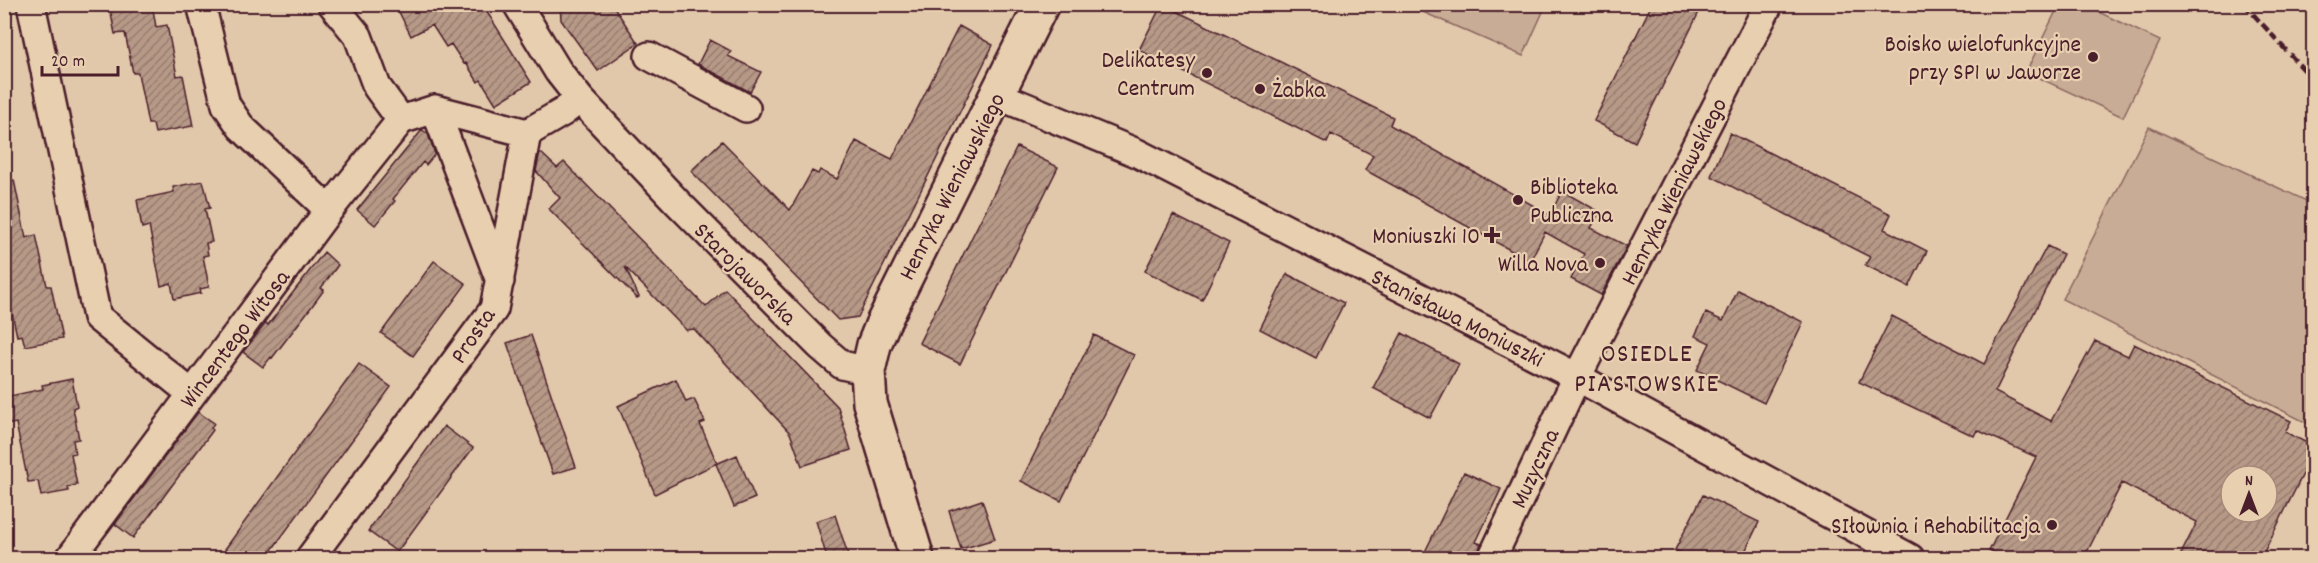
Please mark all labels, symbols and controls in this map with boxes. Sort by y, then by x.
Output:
place label: Boisko wielofunkcyjne przy SP1 w Jaworze [1885,29,2081,91]
scale bar [42,39,118,77]
place label: Delikatesy Centrum [1102,45,1196,107]
text: 20 m [51,50,85,75]
marker: Boisko wielofunkcyjne przy SP1 w Jaworze [2086,50,2100,64]
marker: Delikatesy Centrum [1200,66,1214,80]
place label: Żabka [1272,75,1326,109]
marker: Żabka [1253,82,1267,96]
street label: Henryka Wieniawskiego [892,88,1016,287]
street label: Henryka Wieniawskiego [1614,93,1738,292]
place label: Biblioteka Publiczna [1530,172,1618,234]
marker: Biblioteka Publiczna [1511,193,1525,207]
street label: Starojaworska [684,216,804,335]
place label: Moniuszki 10 [1372,221,1480,255]
marker: Moniuszki 10 [1485,228,1499,242]
place label: Willa Nova [1498,249,1589,283]
marker: Willa Nova [1593,256,1607,270]
street label: Stanisława Moniuszki [1364,261,1549,378]
street label: Wincentego Witosa [173,263,300,416]
street label: Prosta [443,301,506,371]
district label: OSIEDLE PIASTOWSKIE [1574,337,1720,404]
street label: Muzyczna [1503,423,1570,515]
north arrow [2219,464,2279,524]
text: N [2245,470,2253,493]
place label: SIłownia i Rehabilitacja [1831,511,2041,545]
marker: SIłownia i Rehabilitacja [2045,518,2059,532]

